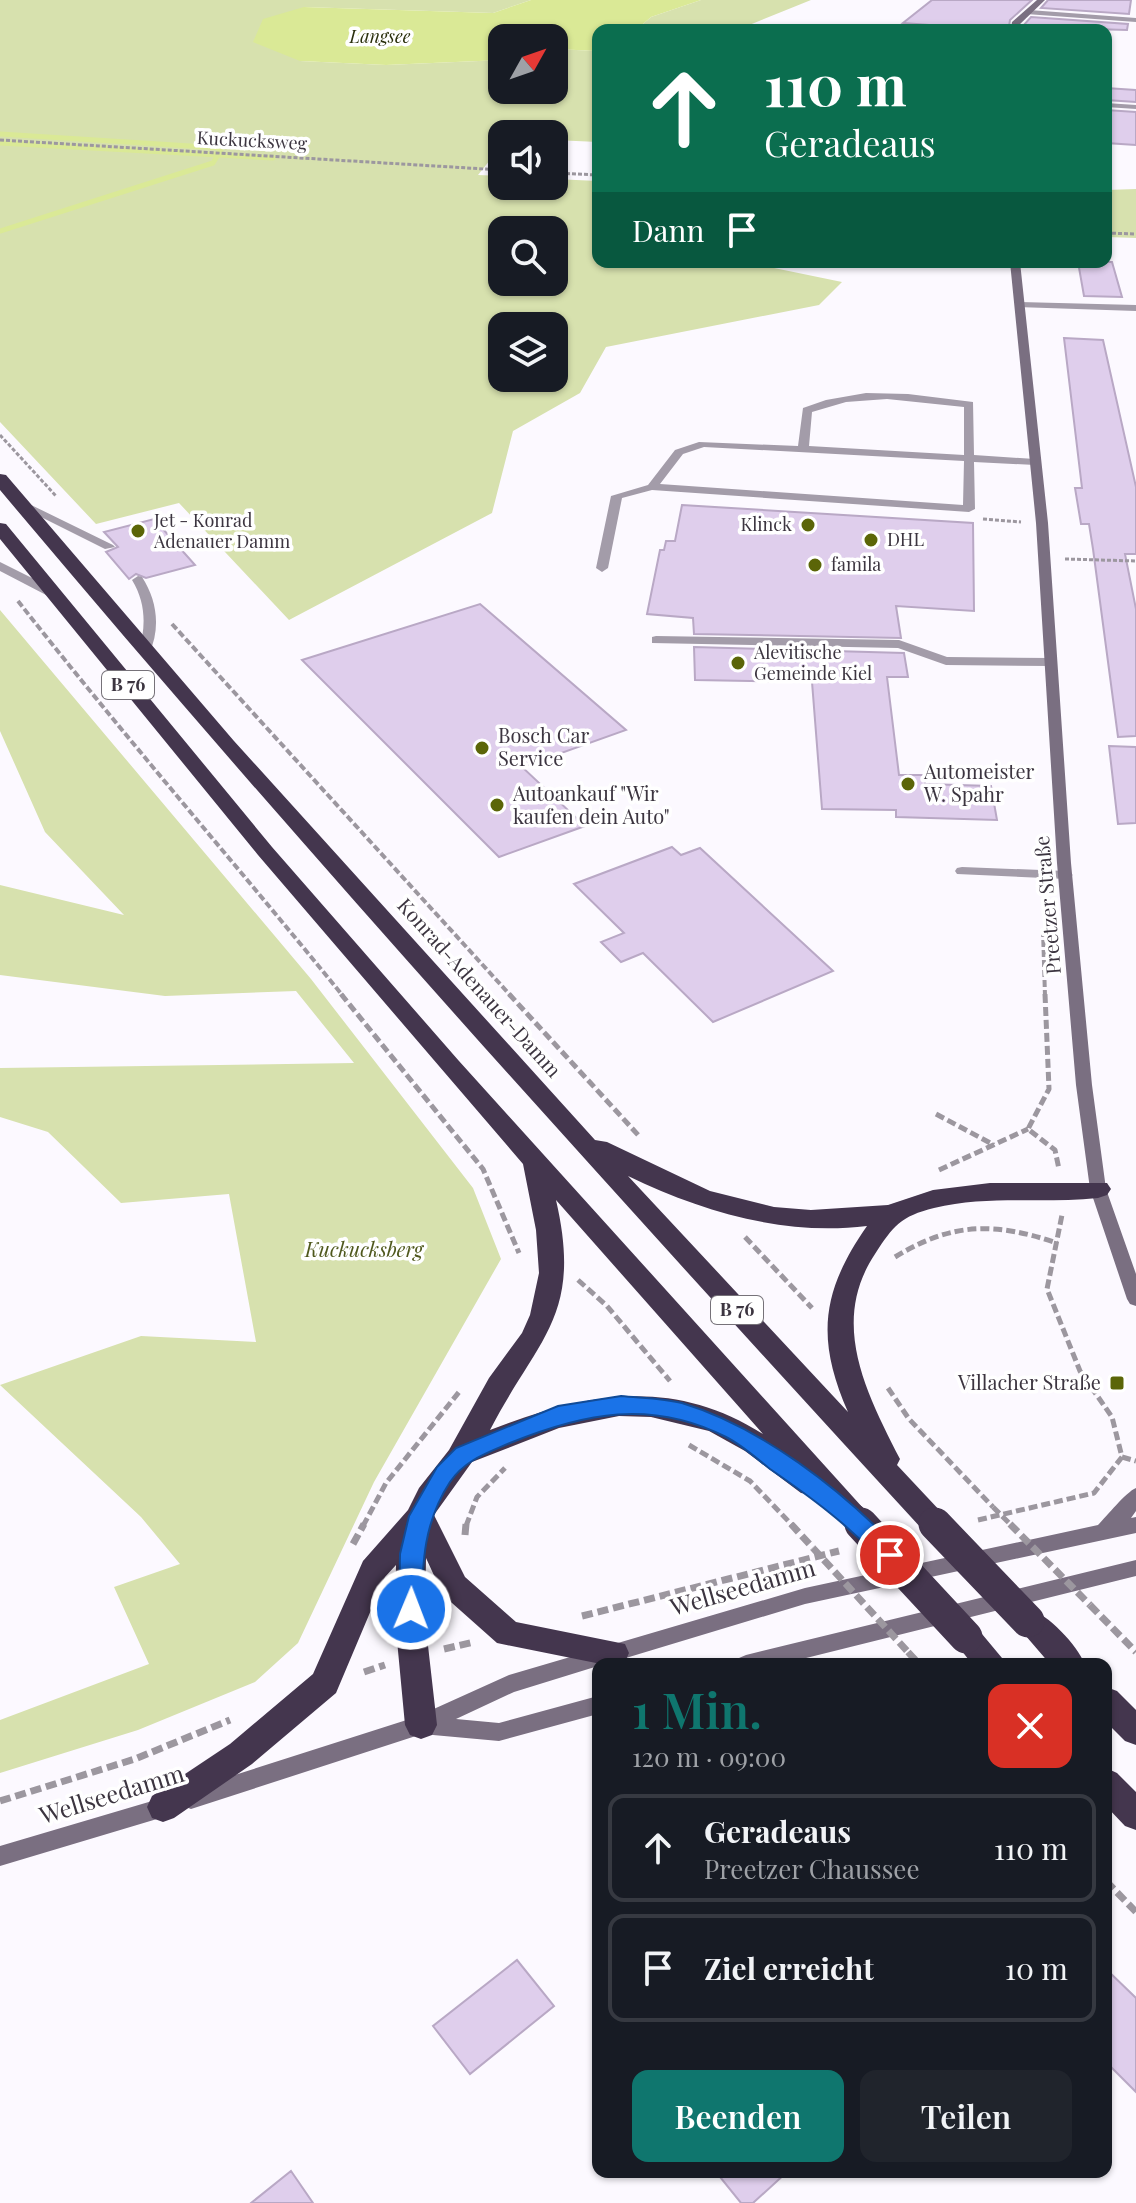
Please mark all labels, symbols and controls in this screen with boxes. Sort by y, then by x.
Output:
water label: Langsee [349,24,411,48]
north arrow [488,24,568,104]
map controls [488,24,568,392]
text: 110 m [764,46,907,121]
icon: ahead [632,56,736,160]
text: Geradeaus [764,118,936,166]
button: sound [488,120,568,200]
street label: Kuckucksweg [196,125,308,155]
icon: arrive [720,208,764,252]
text: Dann [632,210,704,250]
button: search [488,216,568,296]
button: layers [488,312,568,392]
place label: Jet - Konrad Adenauer Damm [153,508,290,553]
place label: Klinck [740,512,792,536]
marker: Klinck [799,516,817,534]
marker: Jet - Konrad Adenauer Damm [129,522,147,540]
place label: DHL [887,527,924,551]
marker: DHL [862,531,880,549]
place label: famila [831,552,881,576]
marker: famila [806,556,824,574]
place label: Alevitische Gemeinde Kiel [753,640,872,685]
marker: Alevitische Gemeinde Kiel [729,654,747,672]
road number: B 76 [102,671,154,699]
place label: Bosch Car Service [498,721,590,771]
marker: Bosch Car Service [473,739,491,757]
place label: Automeister W. Spahr [923,757,1035,807]
marker: Automeister W. Spahr [899,775,917,793]
place label: Autoankauf "Wir kaufen dein Auto" [512,779,670,829]
marker: Autoankauf "Wir kaufen dein Auto" [488,796,506,814]
street label: Preetzer Straße [1027,835,1066,976]
street label: Konrad-Adenauer-Damm [392,892,568,1083]
park label: Kuckucksberg [304,1235,425,1262]
road number: B 76 [711,1296,763,1324]
place label: Villacher Straße [957,1368,1101,1395]
marker: Villacher Straße [1108,1374,1126,1392]
pin [856,1521,924,1589]
icon: arrive [868,1533,912,1577]
street label: Wellseedamm [665,1550,819,1622]
position arrow [369,1567,453,1651]
text: 1 Min. [632,1677,762,1741]
button: close [988,1684,1072,1768]
text: 120 m · 09:00 [632,1739,786,1774]
street label: Wellseedamm [34,1756,188,1831]
text: Geradeaus [704,1811,851,1851]
icon: ahead [636,1826,680,1870]
text: 110 m [994,1828,1068,1868]
text: Preetzer Chaussee [704,1851,920,1886]
icon: arrive [636,1946,680,1990]
text: Ziel erreicht [704,1948,874,1988]
text: 10 m [1005,1948,1068,1988]
button: Beenden [632,2070,844,2162]
button: Teilen [860,2070,1072,2162]

